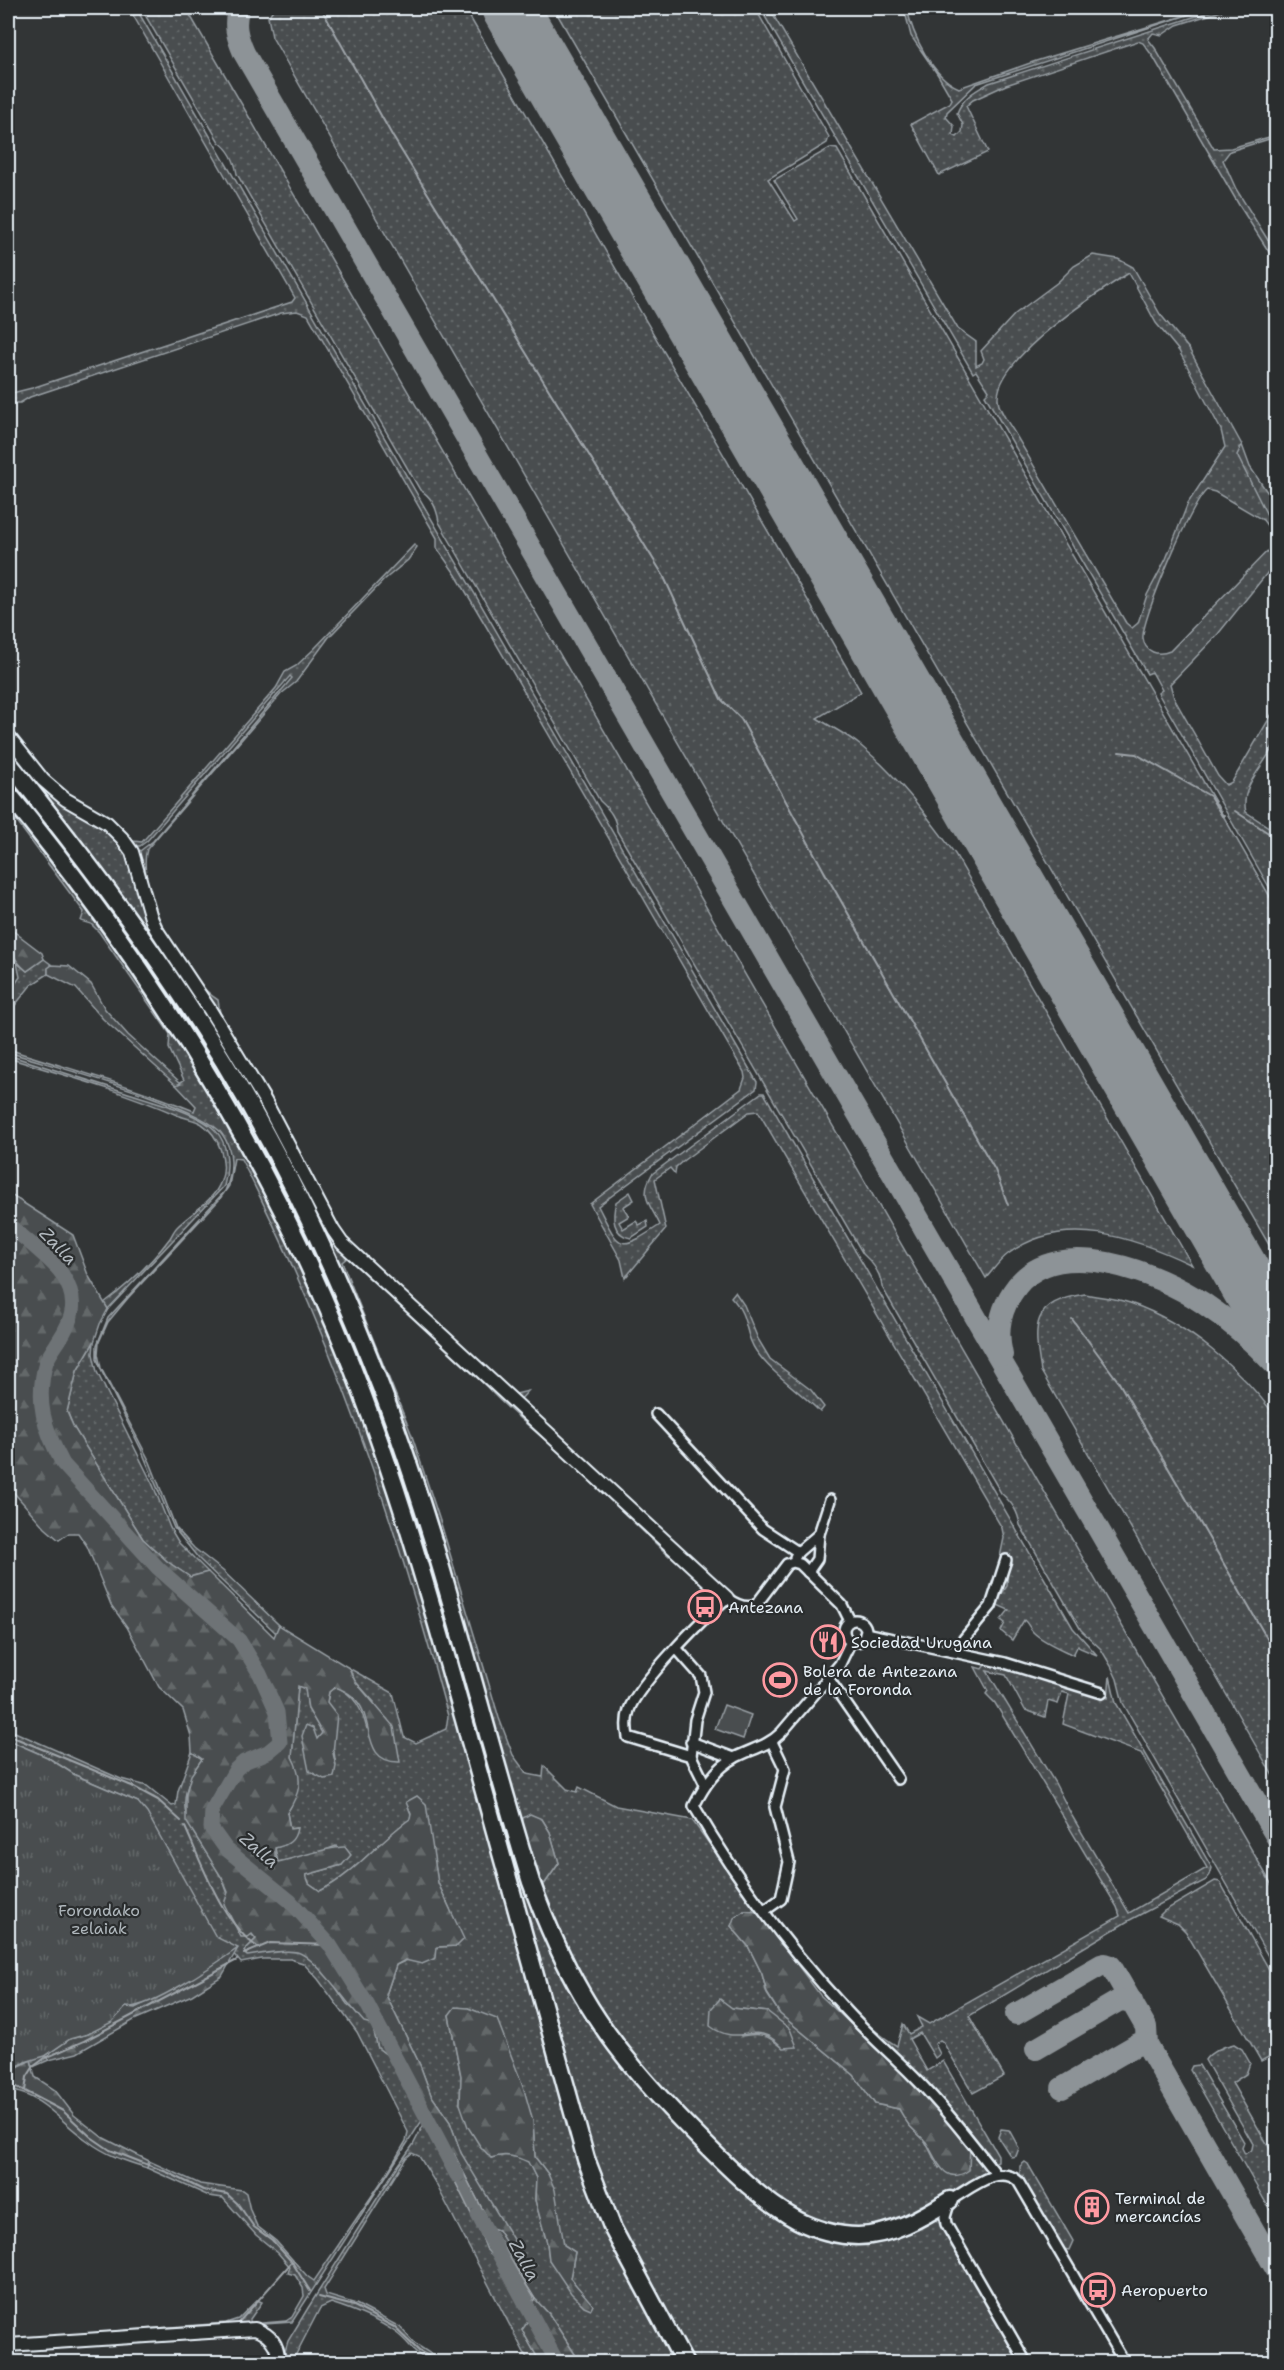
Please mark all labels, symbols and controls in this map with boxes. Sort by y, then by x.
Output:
water label: Zalla [34,1222,82,1270]
bus stop icon: Antezana [687,1589,723,1625]
place label: Antezana [728,1597,803,1618]
restaurant icon: Sociedad Urugana [810,1624,846,1660]
place label: Sociedad Urugana [851,1632,992,1653]
place label: Bolera de Antezana de la Foronda [803,1661,957,1700]
sports icon: Bolera de Antezana de la Foronda [762,1662,798,1698]
water label: Zalla [234,1826,284,1874]
park label: Forondako zelaiak [58,1900,140,1939]
place label: Terminal de mercancías [1115,2188,1206,2227]
building icon: Terminal de mercancías [1074,2189,1110,2225]
water label: Zalla [503,2235,545,2285]
bus stop icon: Aeropuerto [1080,2272,1116,2308]
place label: Aeropuerto [1121,2280,1208,2301]

